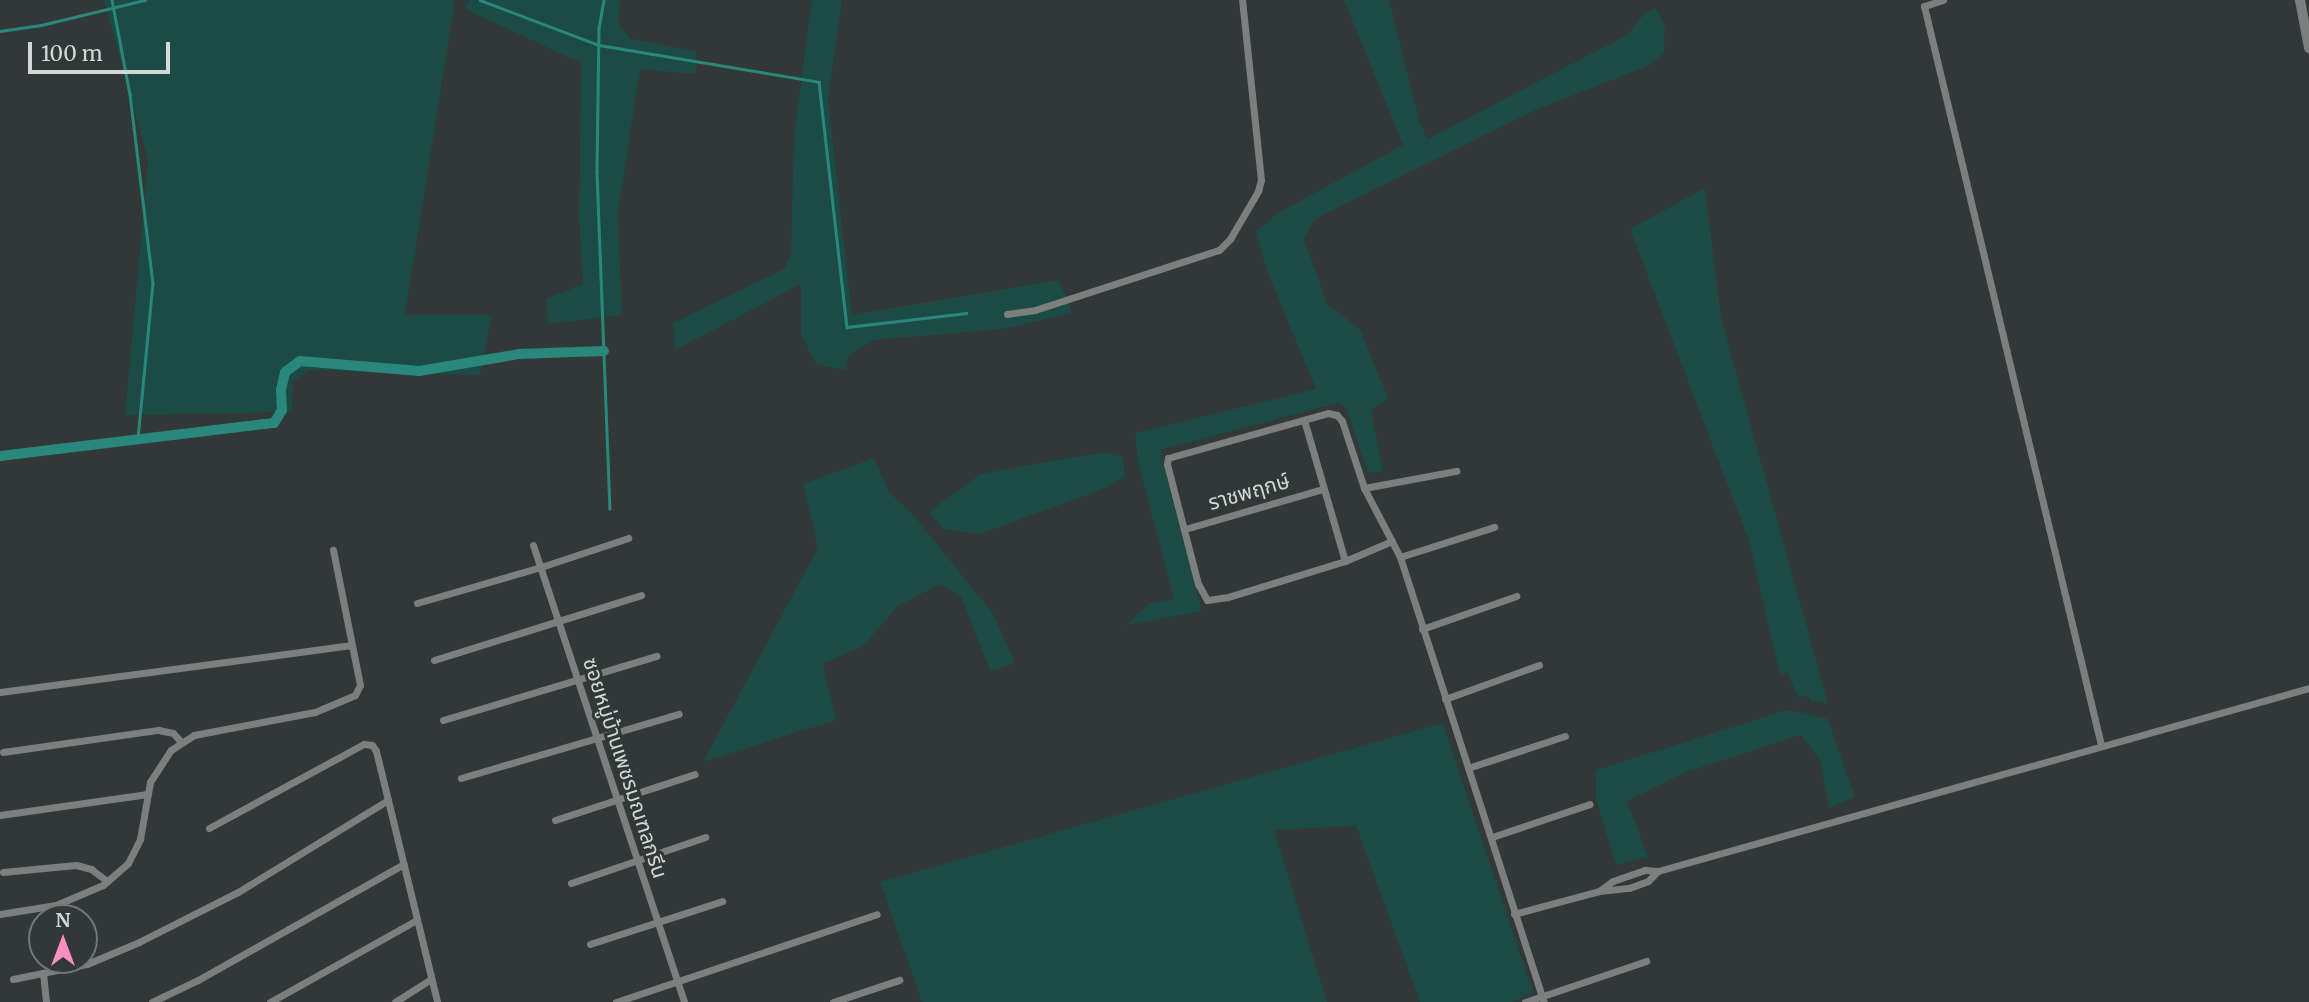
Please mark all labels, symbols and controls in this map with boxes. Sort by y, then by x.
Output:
scale bar [32,28,173,72]
text: 100 m [41,40,103,67]
street label: ราชพฤกษ์ [1205,468,1293,516]
street label: ซอยหมู่บ้านเพชรมณฑลกรีน [577,654,673,882]
north arrow [28,904,98,974]
text: N [55,908,71,932]

